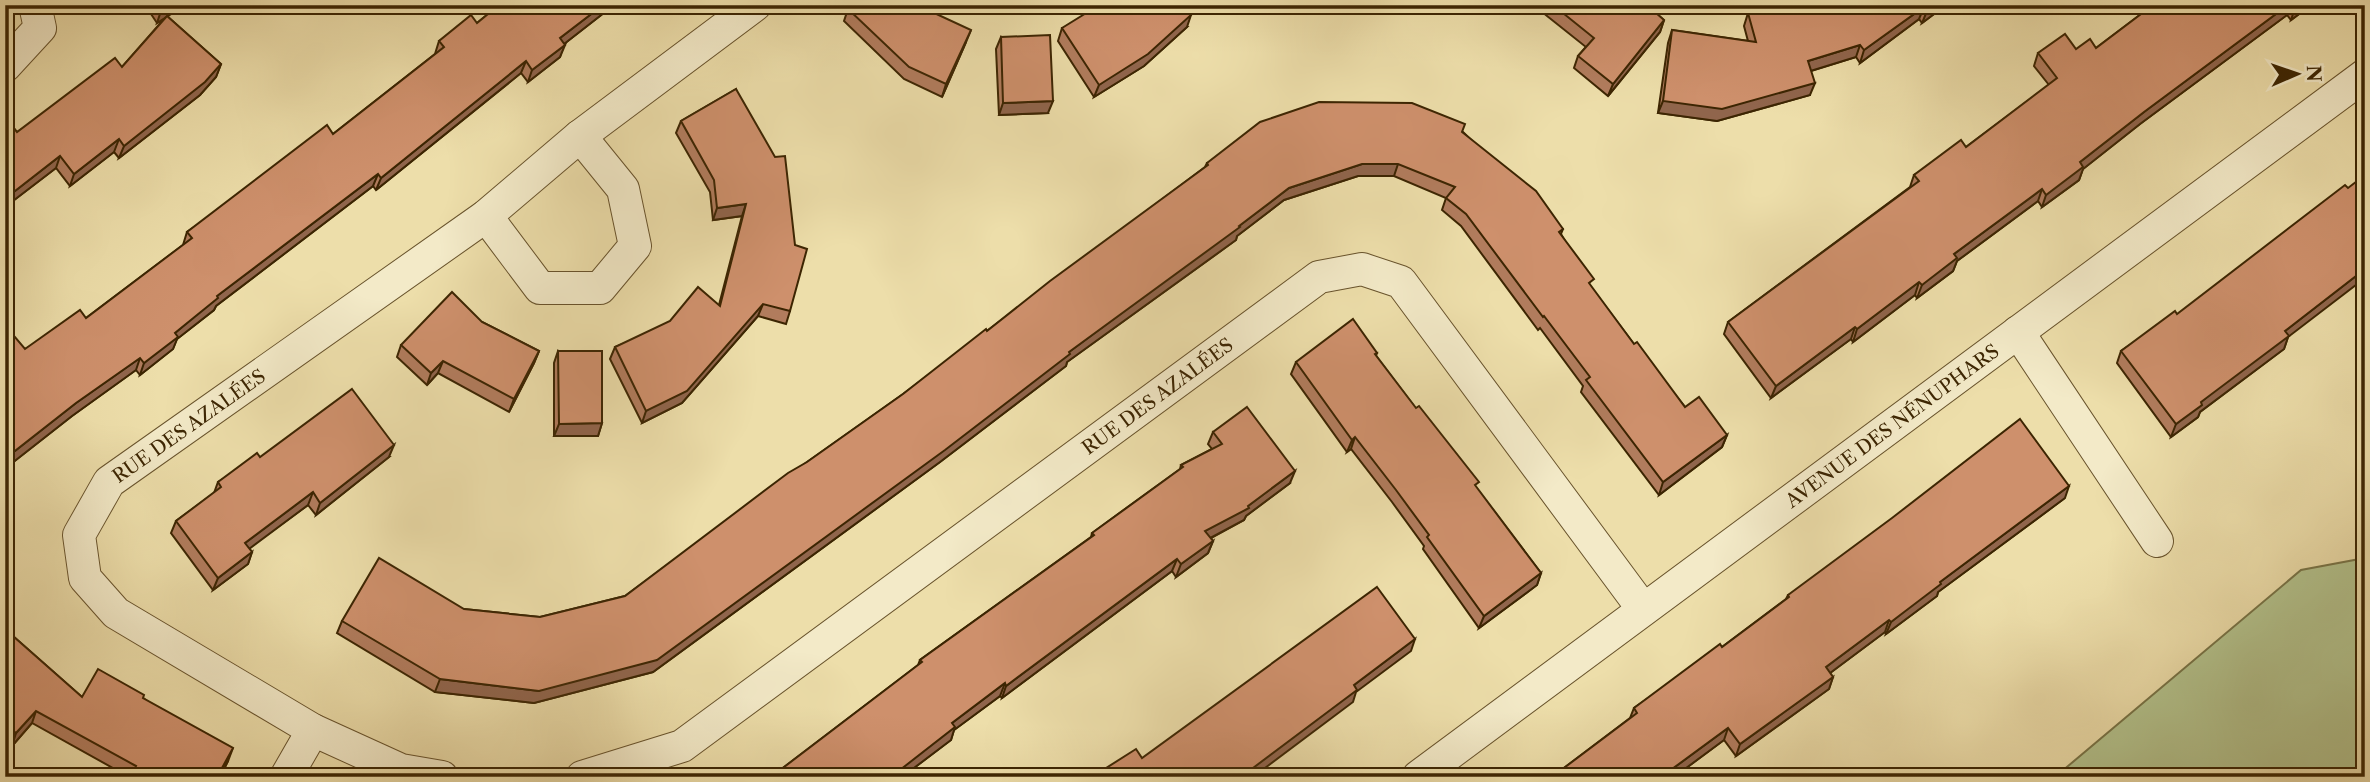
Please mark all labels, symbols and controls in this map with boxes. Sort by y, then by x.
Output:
north arrow [2262,38,2332,108]
text: N [2302,65,2325,82]
street label: RUE DES AZALÉES [1077,333,1237,459]
street label: AVENUE DES NÉNUPHARS [1780,339,2003,513]
street label: RUE DES AZALÉES [108,364,270,488]

